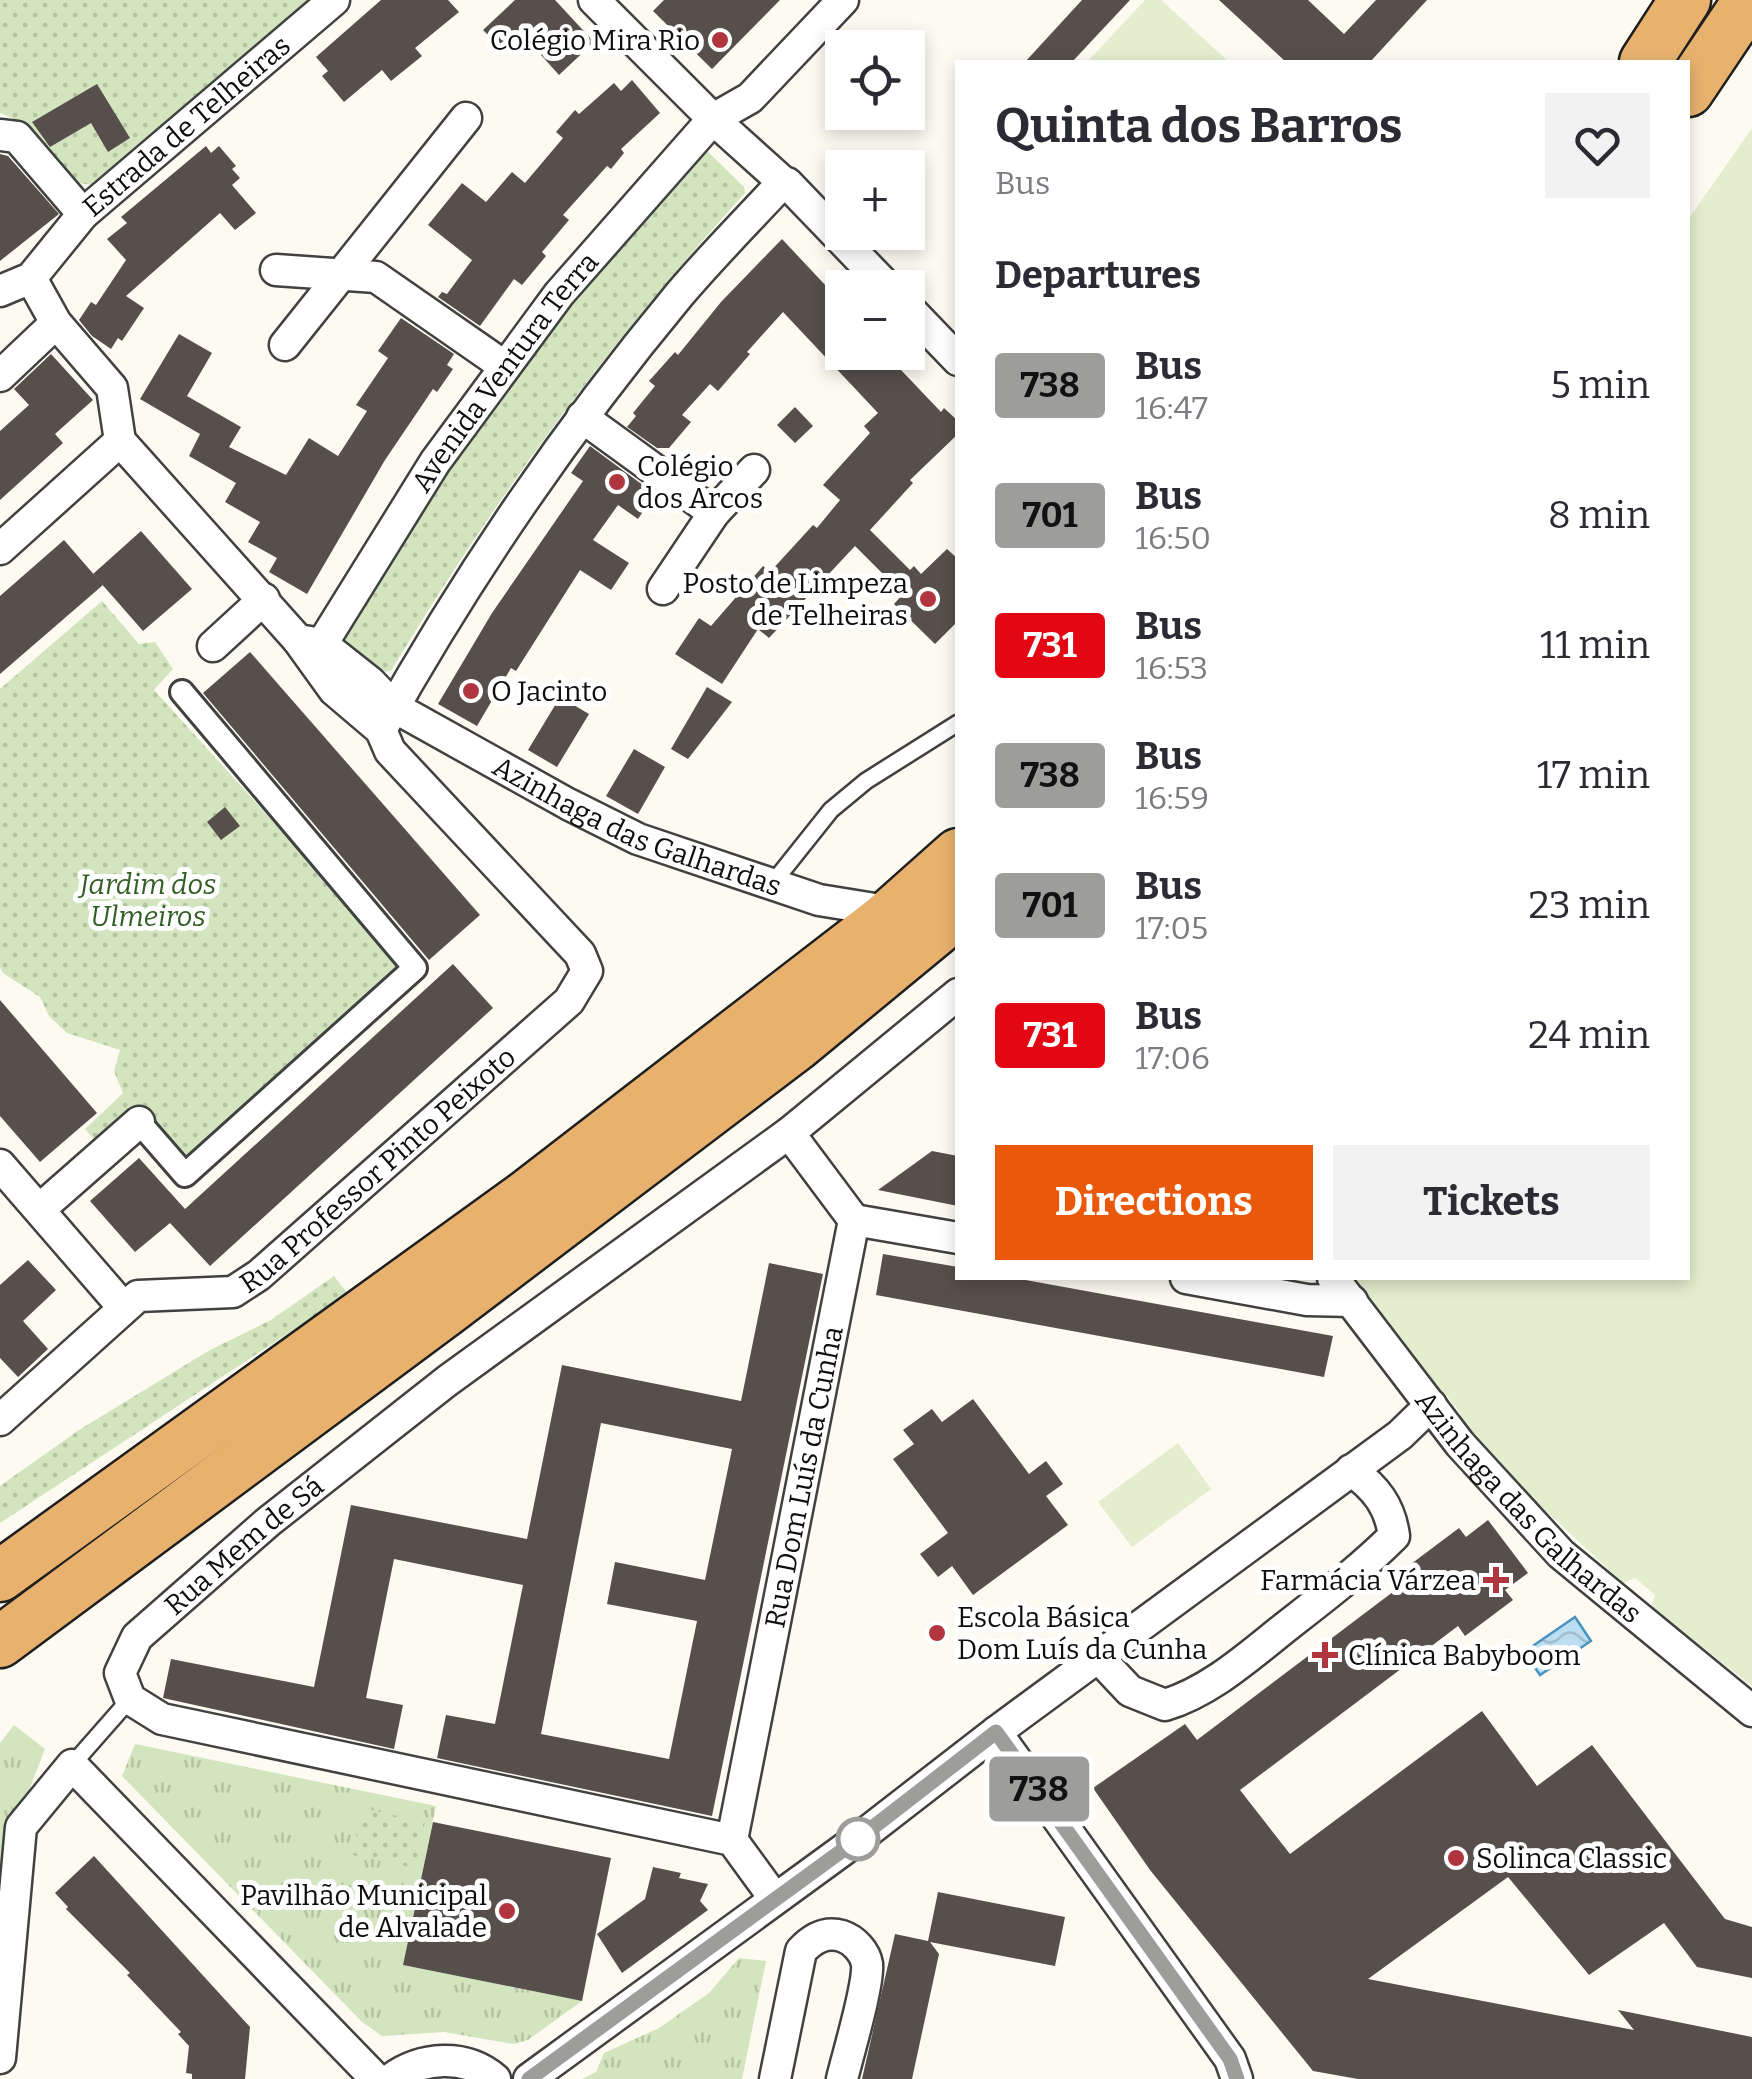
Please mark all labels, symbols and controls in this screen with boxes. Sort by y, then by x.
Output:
place label: Colégio Mira Rio [490,24,700,57]
street label: Estrada de Telheiras [76,29,297,224]
marker: Colégio Mira Rio [709,29,731,51]
map controls [825,30,925,370]
button: locate [825,30,925,130]
button: heart [1545,93,1650,198]
text: Quinta dos Barros [995,97,1403,155]
button: + [825,150,925,250]
text: Bus [995,164,1050,202]
street label: Avenida Ventura Terra [405,246,605,498]
text: Departures [995,252,1201,298]
button: − [825,270,925,370]
text: Bus [1135,343,1202,389]
text: 5 min [1550,362,1650,408]
text: 738 [1020,364,1080,406]
text: 16:47 [1135,389,1208,427]
place label: Colégio dos Arcos [637,450,763,515]
marker: Colégio dos Arcos [606,471,628,493]
text: Bus [1135,473,1202,519]
text: 8 min [1548,492,1650,538]
text: 701 [1022,494,1078,536]
text: 16:50 [1135,519,1211,557]
place label: Posto de Limpeza de Telheiras [682,567,908,632]
marker: Posto de Limpeza de Telheiras [917,588,939,610]
text: Bus [1135,603,1202,649]
text: 11 min [1540,622,1650,668]
text: 731 [1023,624,1077,666]
text: 16:53 [1135,649,1208,687]
place label: O Jacinto [491,675,607,708]
marker: O Jacinto [460,680,482,702]
text: Bus [1135,733,1202,779]
street label: Azinhaga das Galhardas [487,750,785,903]
text: 17 min [1537,752,1650,798]
text: 738 [1020,754,1080,796]
text: 16:59 [1135,779,1209,817]
text: Bus [1135,863,1202,909]
park label: Jardim dos Ulmeiros [77,868,216,933]
text: 23 min [1528,882,1650,928]
text: 701 [1022,884,1078,926]
text: 17:05 [1135,909,1208,947]
text: Bus [1135,993,1202,1039]
text: 24 min [1528,1012,1650,1058]
text: 731 [1023,1014,1077,1056]
text: 17:06 [1135,1039,1210,1077]
street label: Rua Professor Pinto Peixoto [234,1040,522,1300]
button: Directions [995,1145,1313,1260]
button: Tickets [1333,1145,1650,1260]
street label: Rua Dom Luís da Cunha [758,1323,850,1631]
street label: Azinhaga das Galhardas [1408,1384,1648,1630]
street label: Rua Mem de Sá [158,1469,330,1622]
place label: Farmácia Várzea [1260,1564,1476,1597]
marker: Farmácia Várzea [1485,1569,1507,1591]
place label: Escola Básica Dom Luís da Cunha [957,1601,1207,1666]
marker: Escola Básica Dom Luís da Cunha [926,1622,948,1644]
place label: Clínica Babyboom [1348,1639,1581,1672]
marker: Clínica Babyboom [1312,1642,1338,1668]
line badge: 738 [982,1756,1096,1822]
text: 738 [1009,1768,1069,1810]
unlabelled marker [837,1818,879,1860]
place label: Solinca Classic [1476,1842,1667,1875]
marker: Solinca Classic [1445,1847,1467,1869]
place label: Pavilhão Municipal de Alvalade [240,1879,487,1944]
marker: Pavilhão Municipal de Alvalade [496,1900,518,1922]

